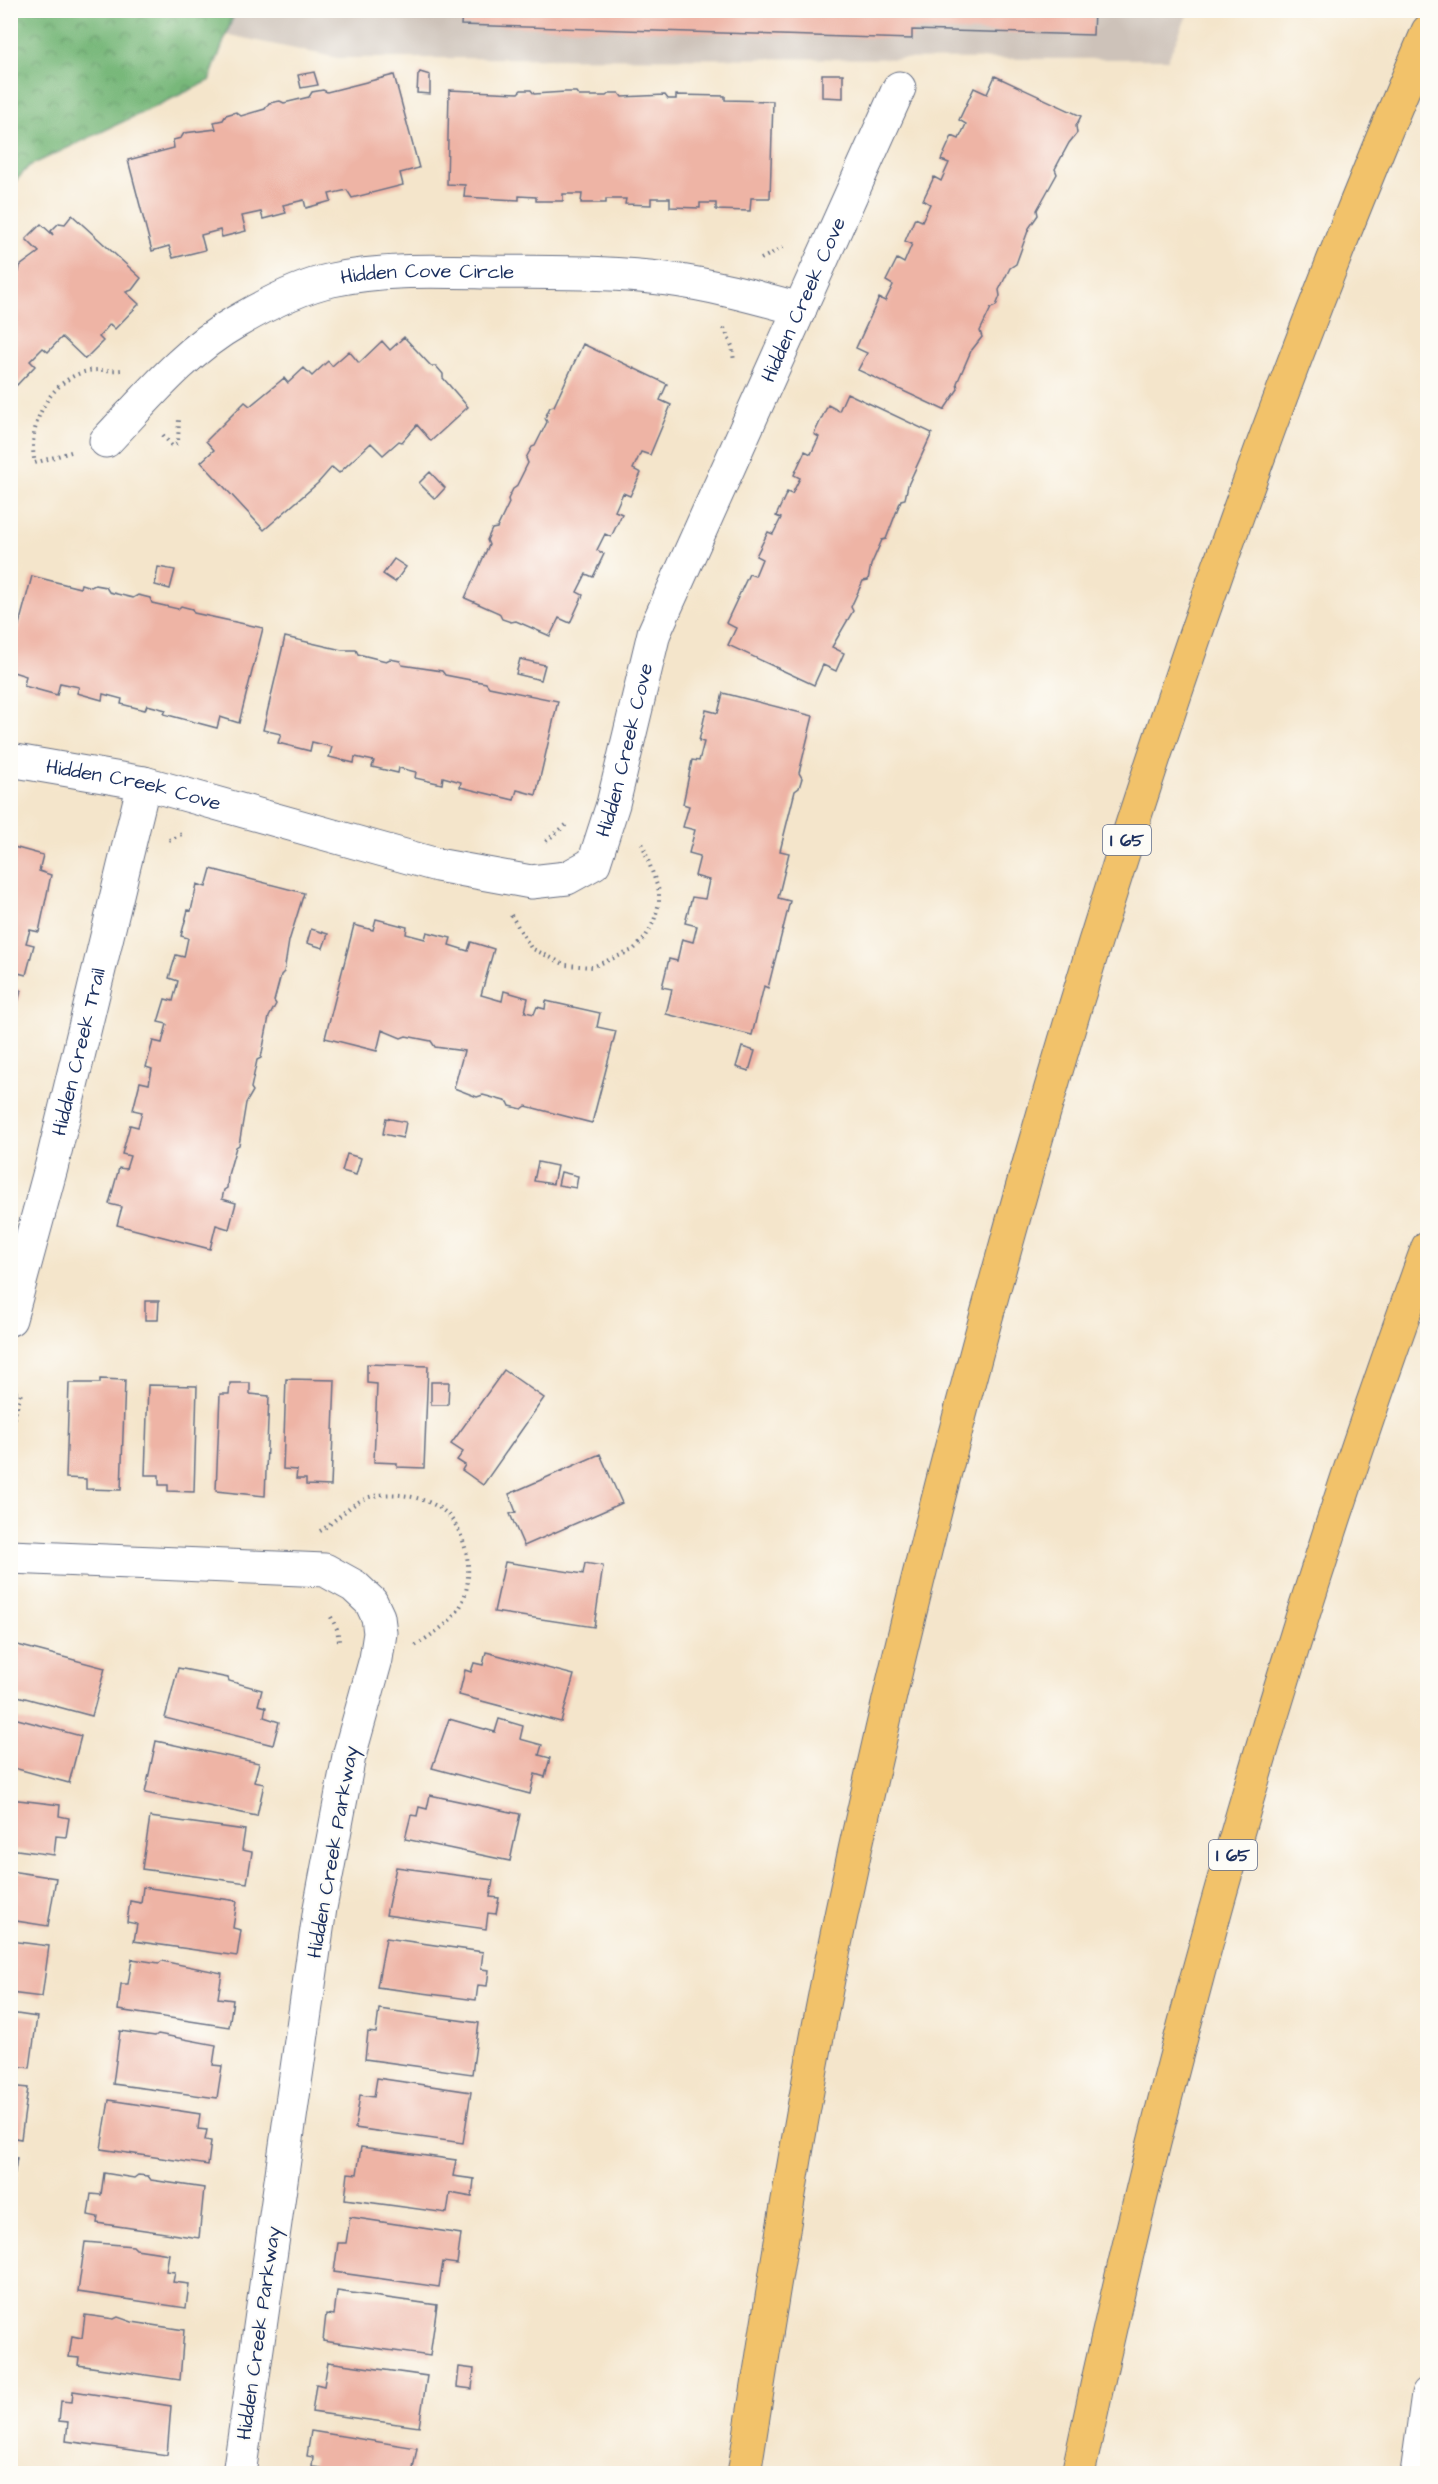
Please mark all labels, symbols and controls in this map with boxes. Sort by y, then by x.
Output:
street label: Hidden Creek Cove [754,213,853,387]
street label: Hidden Cove Circle [338,257,514,292]
street label: Hidden Creek Cove [589,660,660,841]
street label: Hidden Creek Cove [44,752,224,818]
road number: I 65 [1103,825,1151,855]
street label: Hidden Creek Trail [45,965,113,1138]
street label: Hidden Creek Parkway [301,1744,366,1961]
road number: I 65 [1209,1840,1257,1870]
street label: Hidden Creek Parkway [230,2224,289,2442]

